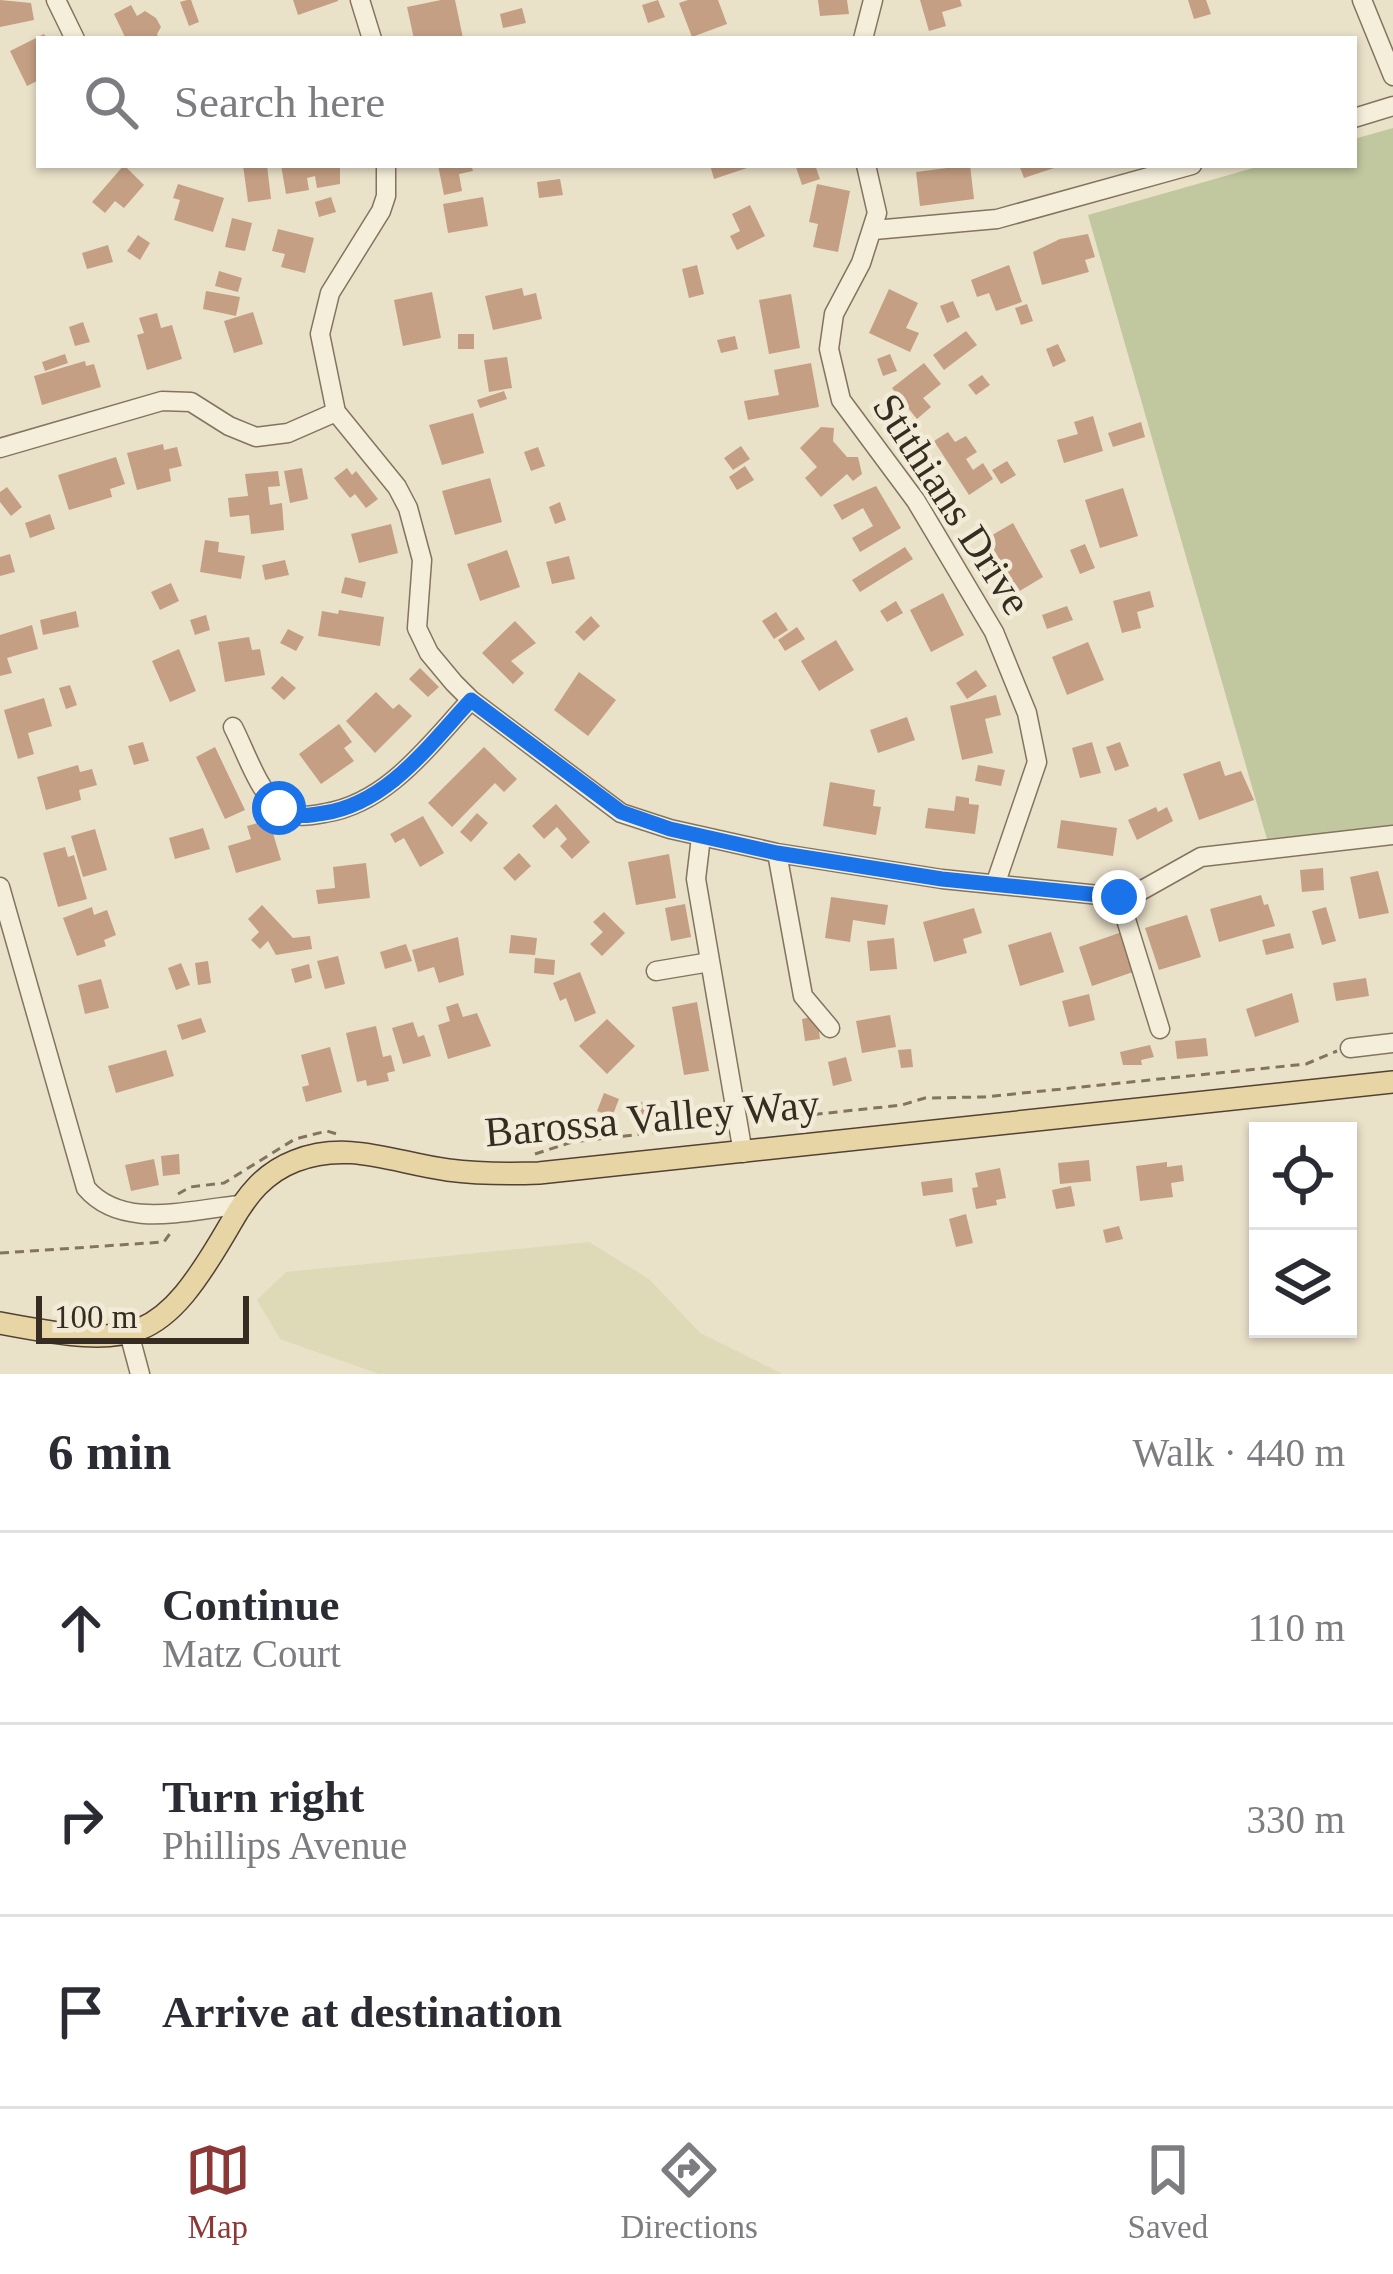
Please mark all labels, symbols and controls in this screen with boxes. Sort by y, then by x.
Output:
search box [36,36,1357,168]
icon: search [78,69,144,135]
text: Search here [174,77,385,127]
street label: Stithians Drive [864,385,1040,623]
route start [252,781,306,835]
route end [1092,870,1146,924]
street label: Barossa Valley Way [483,1080,821,1156]
map controls [1249,1122,1357,1338]
button: locate [1249,1122,1357,1230]
button: layers [1249,1230,1357,1338]
scale bar [36,1290,249,1343]
text: 100 m [54,1299,137,1335]
text: 6 min [48,1424,171,1480]
text: Walk · 440 m [1133,1431,1345,1474]
text: Continue [162,1580,340,1630]
icon: ahead [48,1595,114,1661]
text: 110 m [1248,1606,1345,1649]
text: Matz Court [162,1632,341,1675]
text: Turn right [162,1772,364,1822]
icon: right [48,1787,114,1853]
text: 330 m [1246,1798,1345,1841]
text: Phillips Avenue [162,1824,407,1867]
icon: arrive [48,1979,114,2045]
text: Arrive at destination [162,1987,562,2037]
tab: Map [185,2137,251,2246]
tab: Directions [620,2137,758,2246]
tab: Saved [1128,2137,1208,2246]

